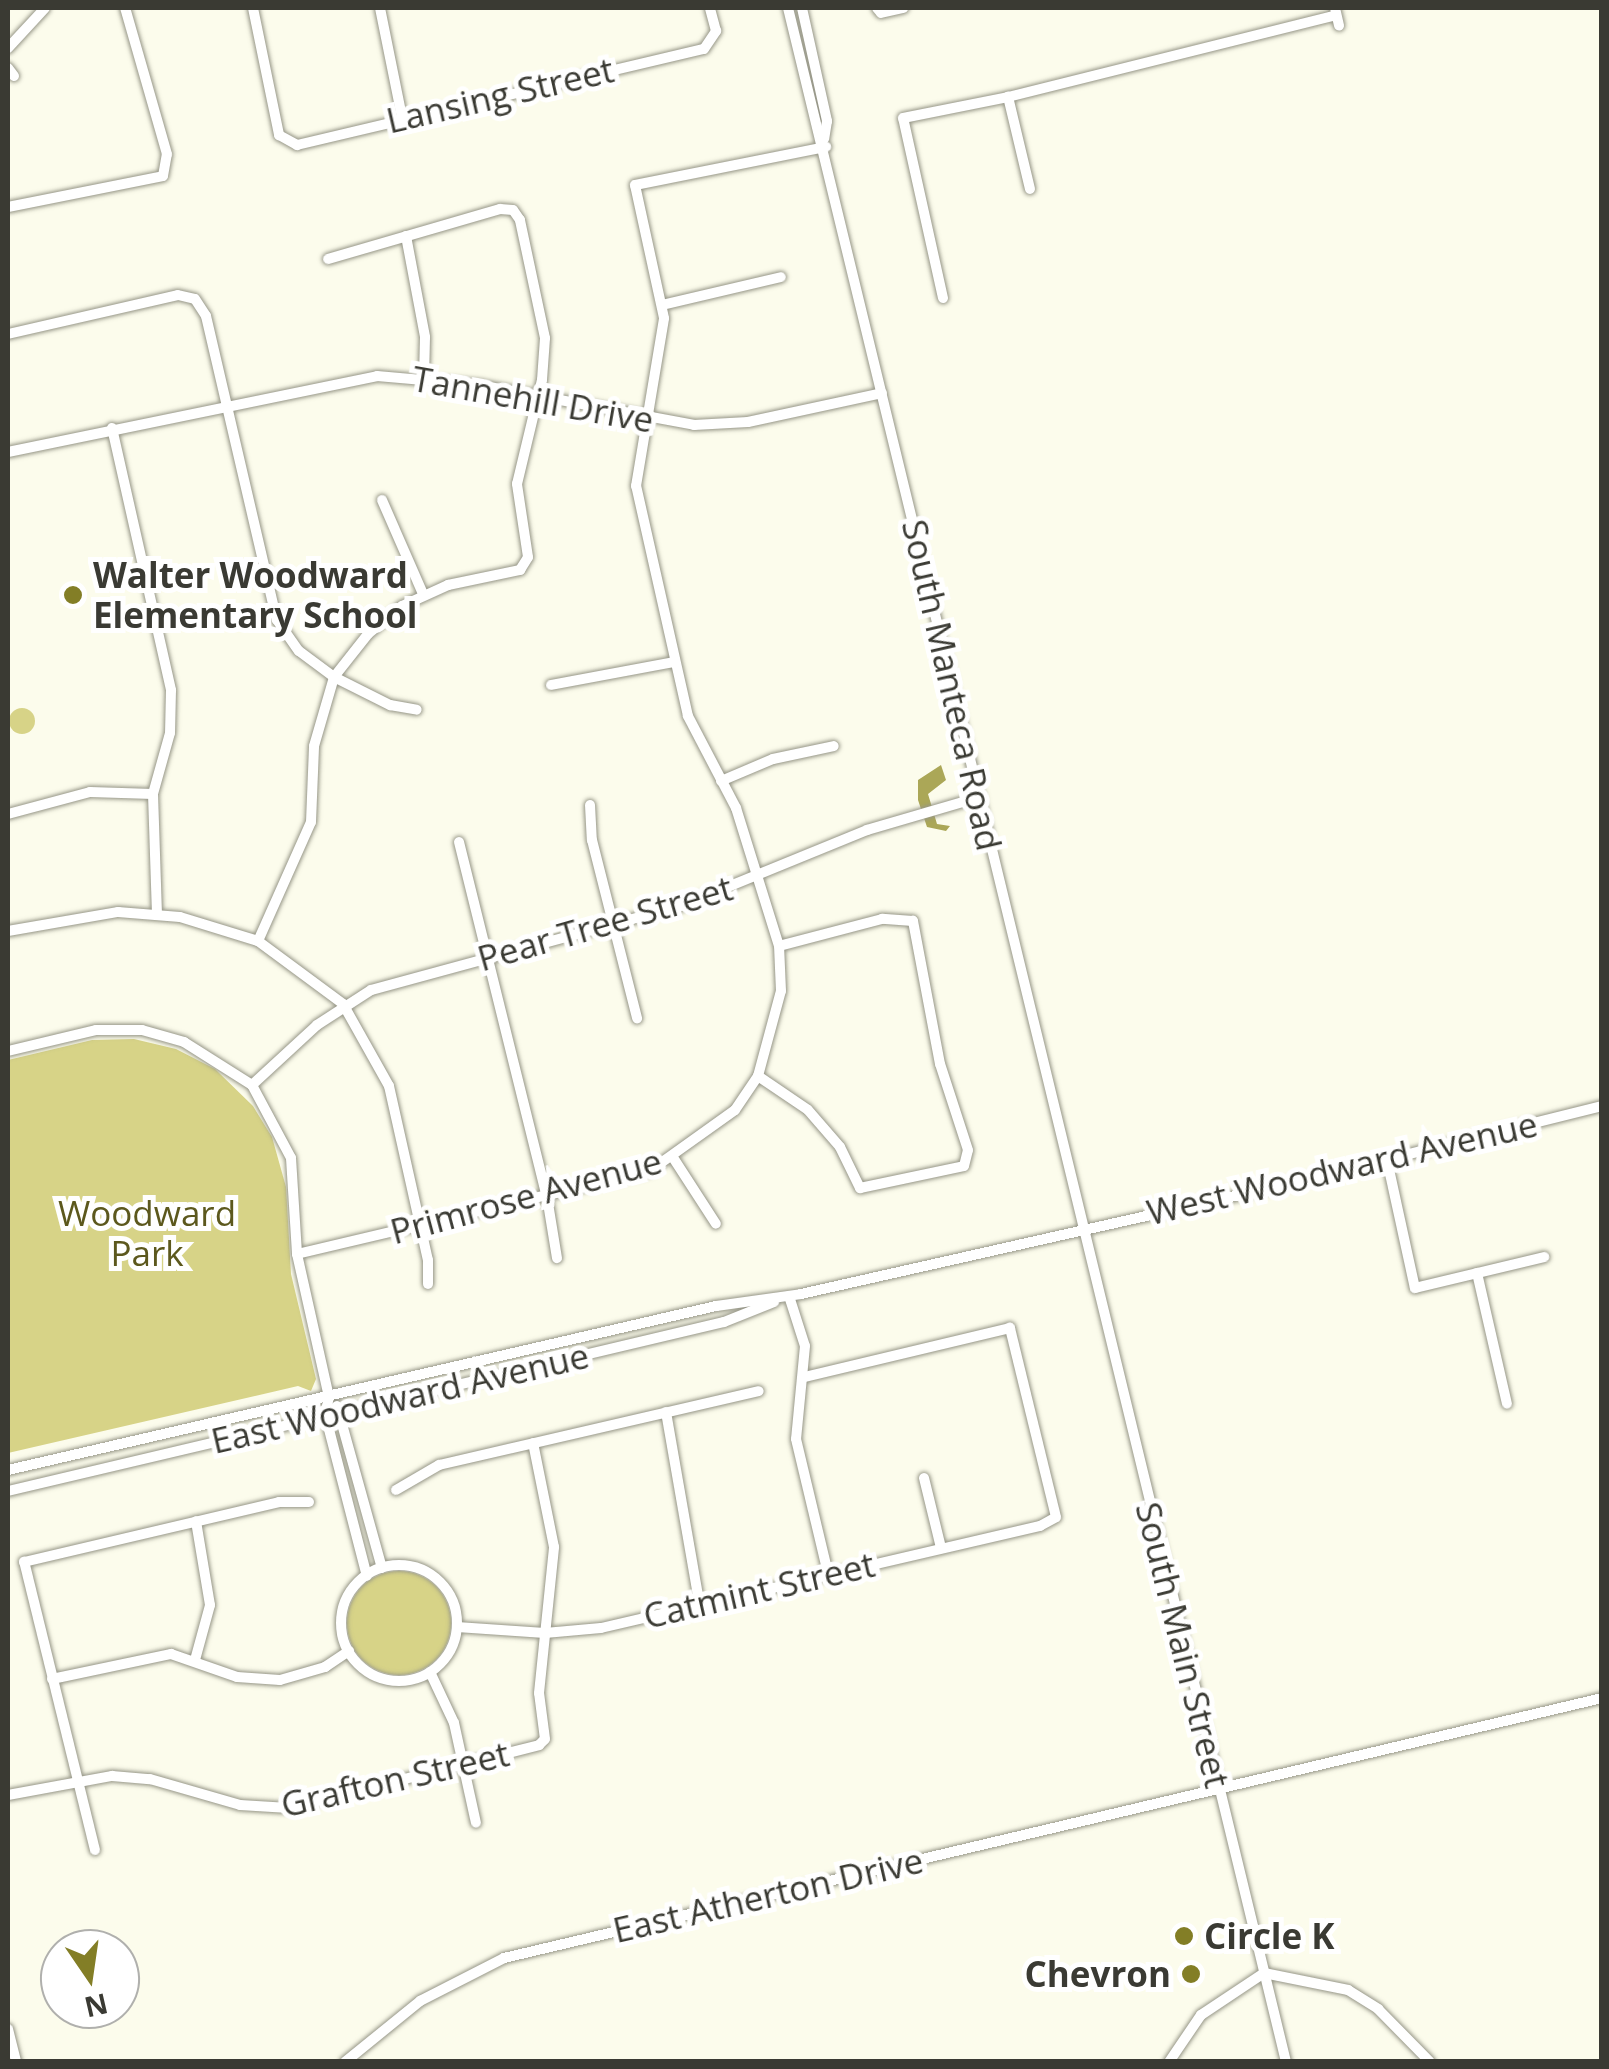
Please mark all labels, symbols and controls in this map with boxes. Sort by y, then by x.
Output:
street label: Lansing Street [382,48,618,142]
street label: Tannehill Drive [409,357,657,441]
street label: South Manteca Road [894,516,1010,854]
place label: Walter Woodward Elementary School [93,554,418,636]
marker: Walter Woodward Elementary School [62,584,84,606]
street label: Pear Tree Street [473,867,737,979]
street label: West Woodward Avenue [1143,1103,1541,1233]
street label: Primrose Avenue [386,1140,666,1252]
park label: Woodward Park [58,1192,236,1274]
street label: East Woodward Avenue [207,1334,593,1462]
street label: South Main Street [1127,1498,1239,1792]
street label: Catmint Street [639,1543,879,1637]
street label: Grafton Street [277,1732,513,1826]
street label: East Atherton Drive [609,1839,927,1951]
place label: Circle K [1204,1915,1335,1957]
marker: Circle K [1173,1925,1195,1947]
north arrow [40,1929,140,2029]
place label: Chevron [1025,1953,1171,1995]
marker: Chevron [1180,1963,1202,1985]
text: N [81,1985,112,2027]

